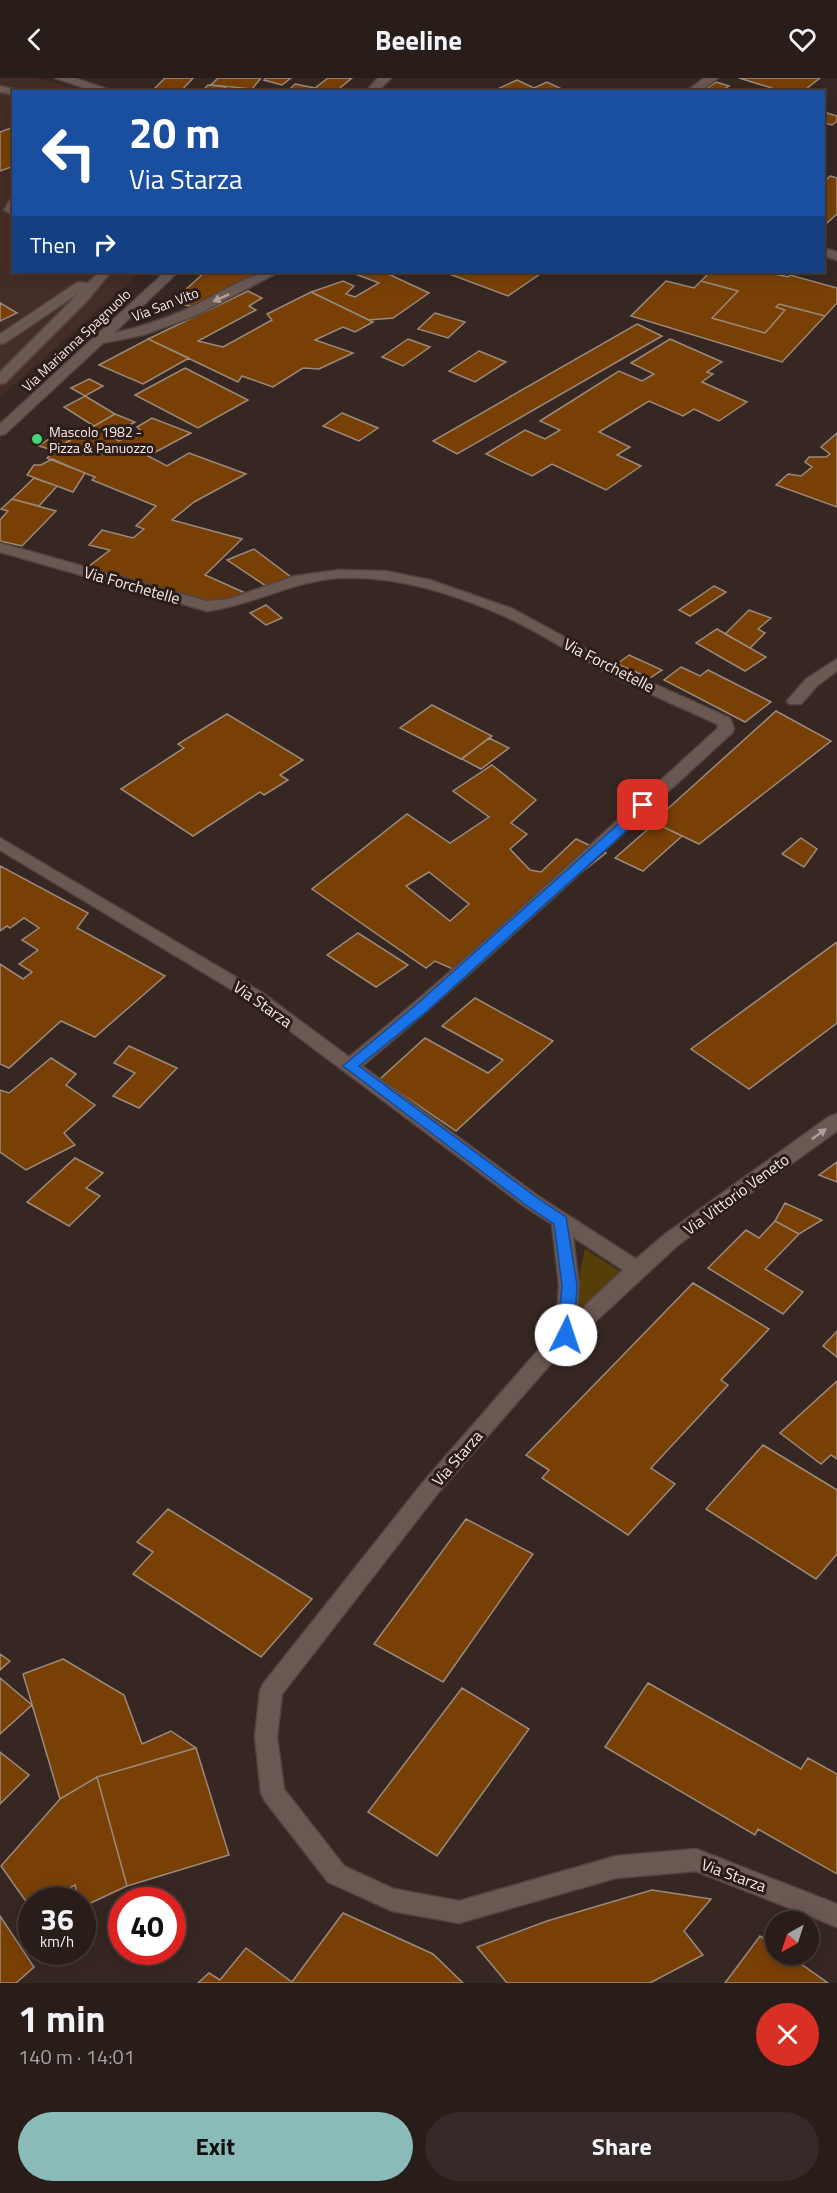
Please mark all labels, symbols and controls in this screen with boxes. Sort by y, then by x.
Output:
text: Beeline [375,19,462,60]
icon: back [18,23,51,56]
icon: heart [786,23,819,56]
text: 20 m [129,100,221,164]
icon: left [30,114,108,192]
text: Via Starza [129,158,243,199]
text: Then [30,228,76,262]
icon: right [88,228,121,261]
street label: Via San Vito [129,282,201,326]
street label: Via Marianna Spagnuolo [17,284,135,396]
one-way arrow [212,294,229,303]
place label: Mascolo 1982 - Pizza & Panuozzo [49,421,154,458]
marker: Mascolo 1982 - Pizza & Panuozzo [30,432,44,446]
street label: Via Forchetelle [81,560,183,610]
street label: Via Forchetelle [559,632,659,698]
pin [617,779,668,830]
icon: arrive [626,788,659,821]
street label: Via Starza [229,975,297,1033]
one-way arrow [810,1128,826,1140]
street label: Via Vittorio Veneto [678,1147,794,1241]
position arrow [534,1303,598,1367]
street label: Via Starza [426,1425,488,1491]
street label: Via Starza [698,1852,770,1898]
speed limit sign: 40 [108,1887,186,1965]
text: 36 [40,1896,74,1942]
north arrow [765,1911,819,1965]
map controls [765,1911,819,1965]
text: km/h [40,1930,74,1953]
text: 1 min [18,1991,105,2046]
button: close [756,2003,819,2066]
text: 140 m · 14:01 [18,2041,135,2072]
button: Exit [18,2112,413,2181]
button: Share [425,2112,819,2181]

